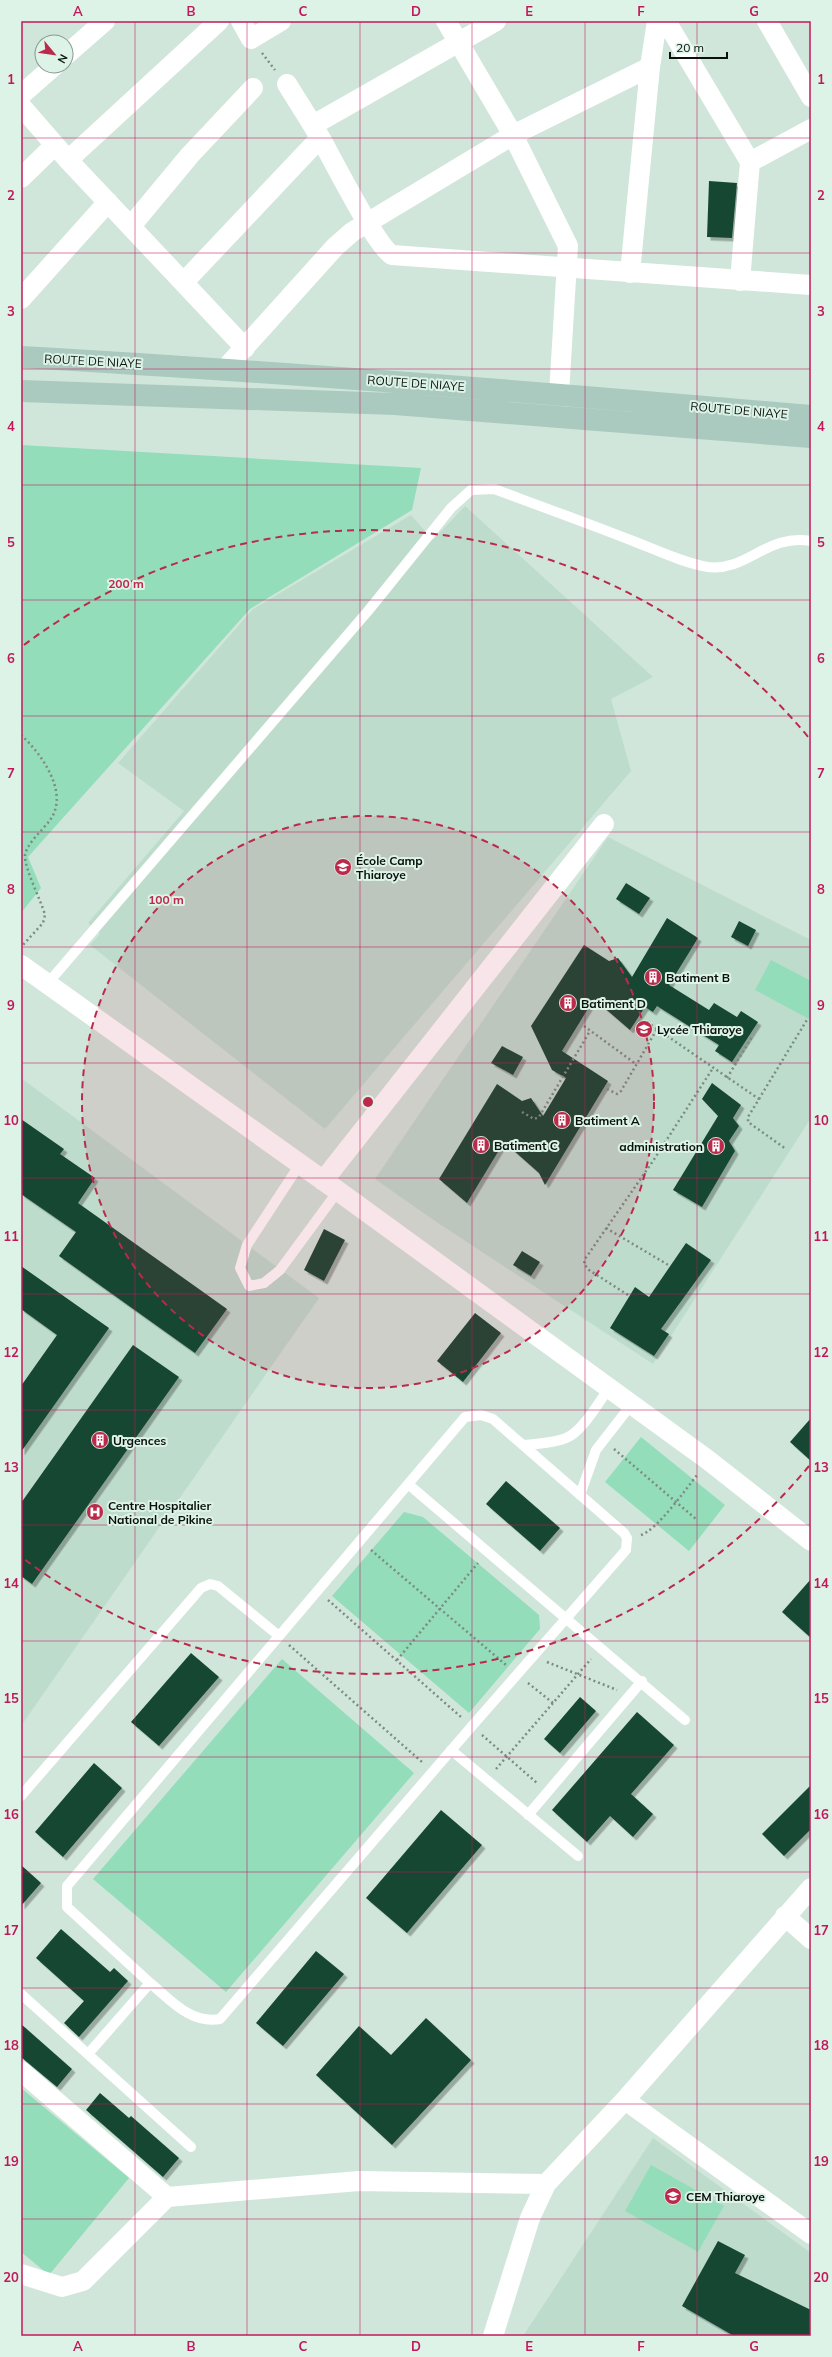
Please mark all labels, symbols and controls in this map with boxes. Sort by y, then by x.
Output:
text: A [73,3,83,19]
text: B [187,3,196,19]
text: C [299,3,308,19]
text: D [411,3,421,19]
text: E [525,3,533,19]
text: F [637,3,645,19]
text: G [749,3,759,19]
north arrow [34,34,74,74]
scale bar [670,34,727,60]
text: 20 m [676,40,704,55]
text: N [55,52,71,66]
text: 1 [7,71,15,87]
text: 1 [817,71,825,87]
text: 2 [7,187,15,203]
text: 2 [817,187,825,203]
text: 3 [7,303,15,319]
text: 3 [817,303,825,319]
street label: ROUTE DE NIAYE [44,351,142,371]
street label: ROUTE DE NIAYE [367,372,465,394]
street label: ROUTE DE NIAYE [690,398,788,422]
text: 4 [7,418,15,434]
text: 4 [817,418,825,434]
text: 5 [7,534,15,550]
text: 5 [817,534,825,550]
text: 200 m [108,576,144,591]
text: 6 [7,650,15,666]
text: 6 [817,650,825,666]
text: 7 [7,765,15,781]
text: 7 [817,765,825,781]
place label: École Camp Thiaroye [356,853,423,882]
school or university icon: École Camp Thiaroye [333,857,353,877]
text: 8 [7,881,15,897]
text: 8 [817,881,825,897]
text: 100 m [148,892,184,907]
building icon: Batiment B [643,967,663,987]
place label: Batiment B [666,970,730,985]
building icon: Batiment D [558,993,578,1013]
place label: Batiment D [581,996,646,1011]
text: 9 [7,997,15,1013]
text: 9 [817,997,825,1013]
school or university icon: Lycée Thiaroye [634,1019,654,1039]
place label: Lycée Thiaroye [657,1022,742,1037]
centre of rings [361,1095,375,1109]
building icon: Batiment A [552,1110,572,1130]
text: 10 [3,1112,19,1128]
text: 10 [813,1112,829,1128]
place label: Batiment A [575,1113,640,1128]
building icon: Batiment C [471,1135,491,1155]
building icon: administration [706,1136,726,1156]
place label: Batiment C [494,1138,558,1153]
place label: administration [619,1139,703,1154]
text: 11 [3,1228,19,1244]
text: 11 [813,1228,829,1244]
text: 12 [3,1344,19,1360]
text: 12 [813,1344,829,1360]
building icon: Urgences [90,1430,110,1450]
place label: Urgences [113,1433,166,1448]
text: 13 [3,1459,19,1475]
text: 13 [813,1459,829,1475]
place label: Centre Hospitalier National de Pikine [108,1498,213,1527]
hospital icon: Centre Hospitalier National de Pikine [85,1502,105,1522]
text: 14 [3,1575,19,1591]
text: 14 [813,1575,829,1591]
text: 15 [3,1690,19,1706]
text: 15 [813,1690,829,1706]
text: 16 [3,1806,19,1822]
text: 16 [813,1806,829,1822]
text: 17 [3,1922,19,1938]
text: 17 [813,1922,829,1938]
text: 18 [3,2037,19,2053]
text: 18 [813,2037,829,2053]
text: 19 [3,2153,19,2169]
text: 19 [813,2153,829,2169]
school or university icon: CEM Thiaroye [663,2186,683,2206]
place label: CEM Thiaroye [686,2189,765,2204]
text: 20 [3,2269,19,2285]
text: 20 [813,2269,829,2285]
text: A [73,2338,83,2354]
text: B [187,2338,196,2354]
text: C [299,2338,308,2354]
text: D [411,2338,421,2354]
text: E [525,2338,533,2354]
text: F [637,2338,645,2354]
text: G [749,2338,759,2354]

